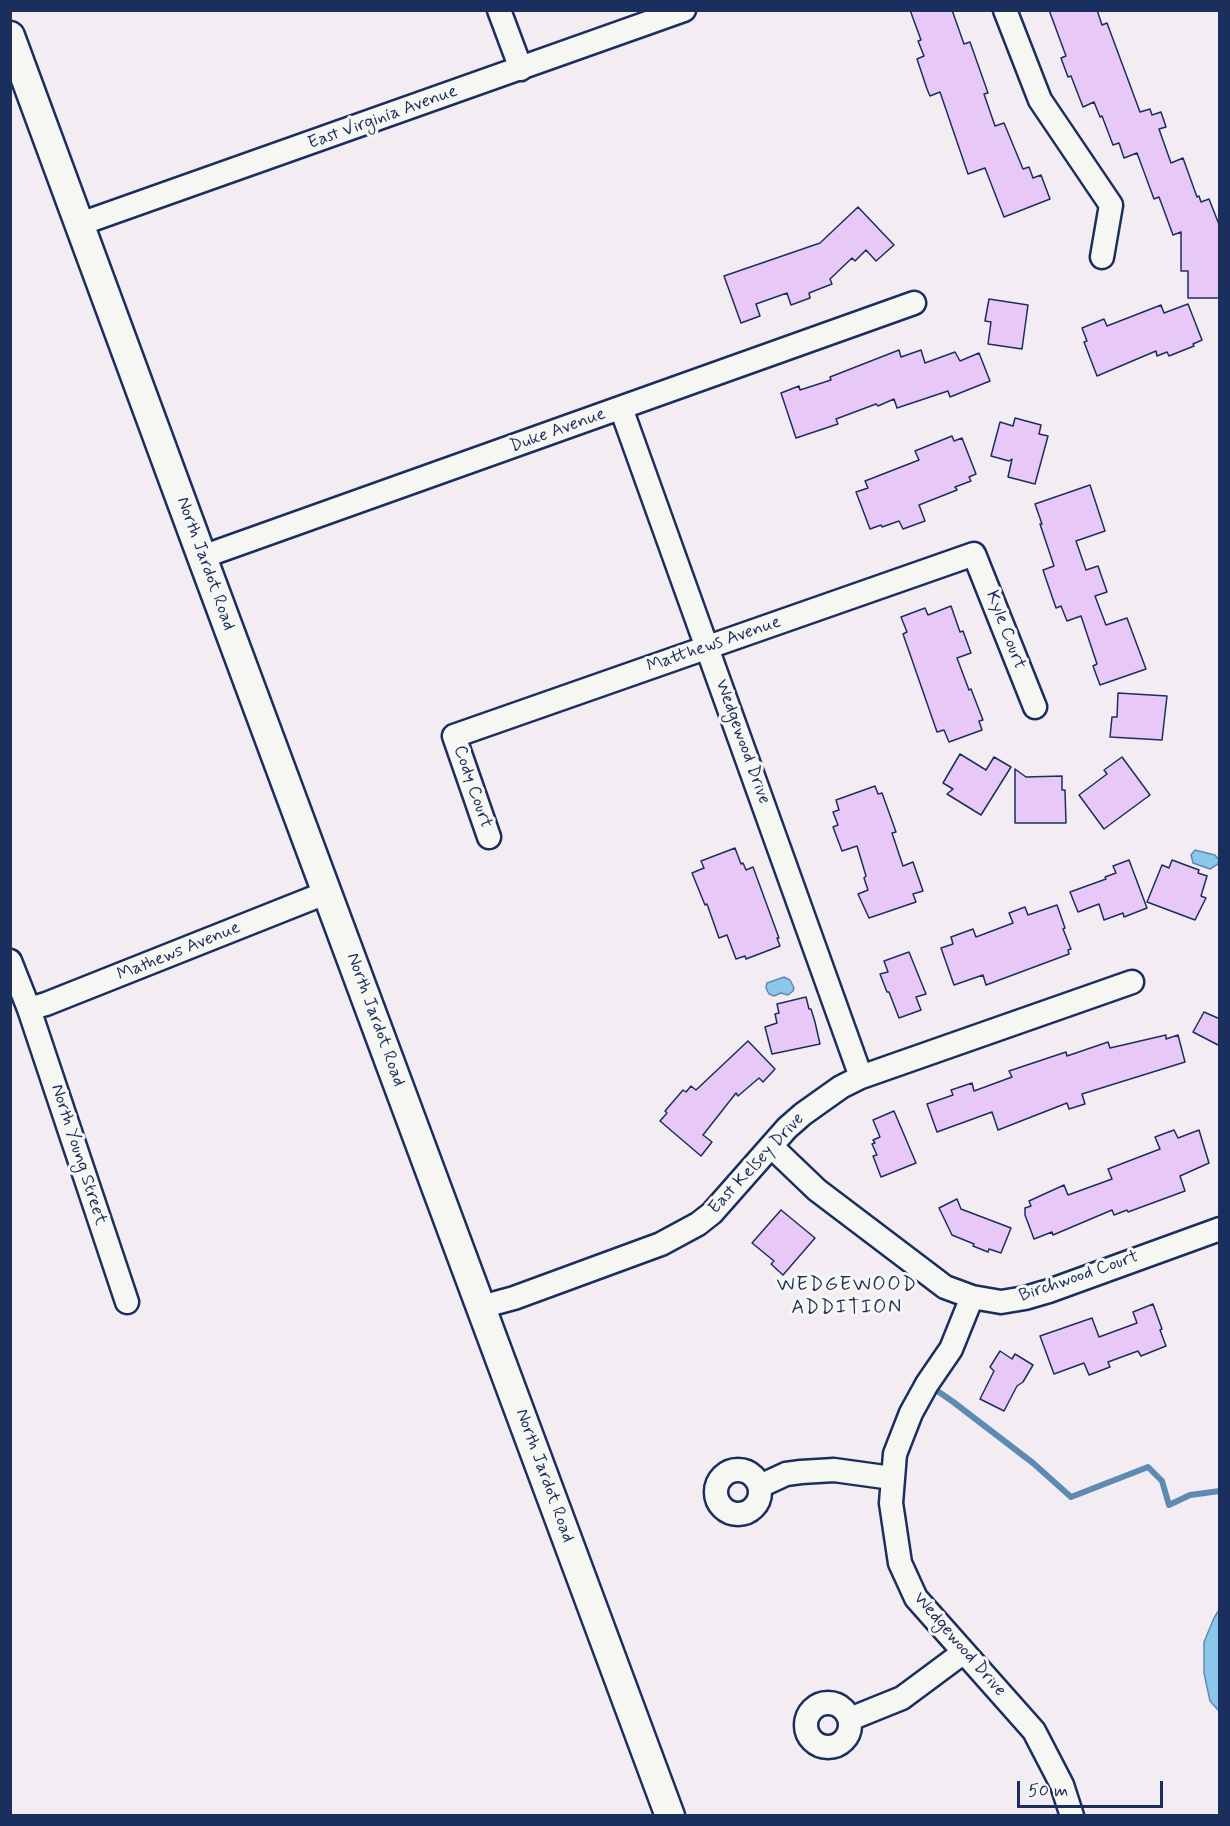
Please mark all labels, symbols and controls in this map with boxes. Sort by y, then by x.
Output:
street label: East Virginia Avenue [305,81,461,155]
street label: Duke Avenue [507,404,609,458]
street label: North Jardot Road [171,494,239,634]
street label: Kyle Court [980,588,1030,672]
street label: Matthews Avenue [644,612,784,678]
street label: Wedgewood Drive [709,677,775,807]
street label: Cody Court [448,743,496,831]
street label: Mathews Avenue [114,917,244,987]
street label: North Jardot Road [341,950,409,1090]
street label: North Young Street [45,1082,111,1228]
street label: East Kelsey Drive [705,1109,809,1219]
street label: Birchwood Court [1017,1246,1141,1308]
district label: WEDGEWOOD ADDITION [776,1274,918,1321]
street label: North Jardot Road [510,1406,578,1546]
street label: Wedgewood Drive [908,1588,1010,1702]
scale bar [1020,1769,1166,1807]
text: 50 m [1028,1779,1068,1803]

